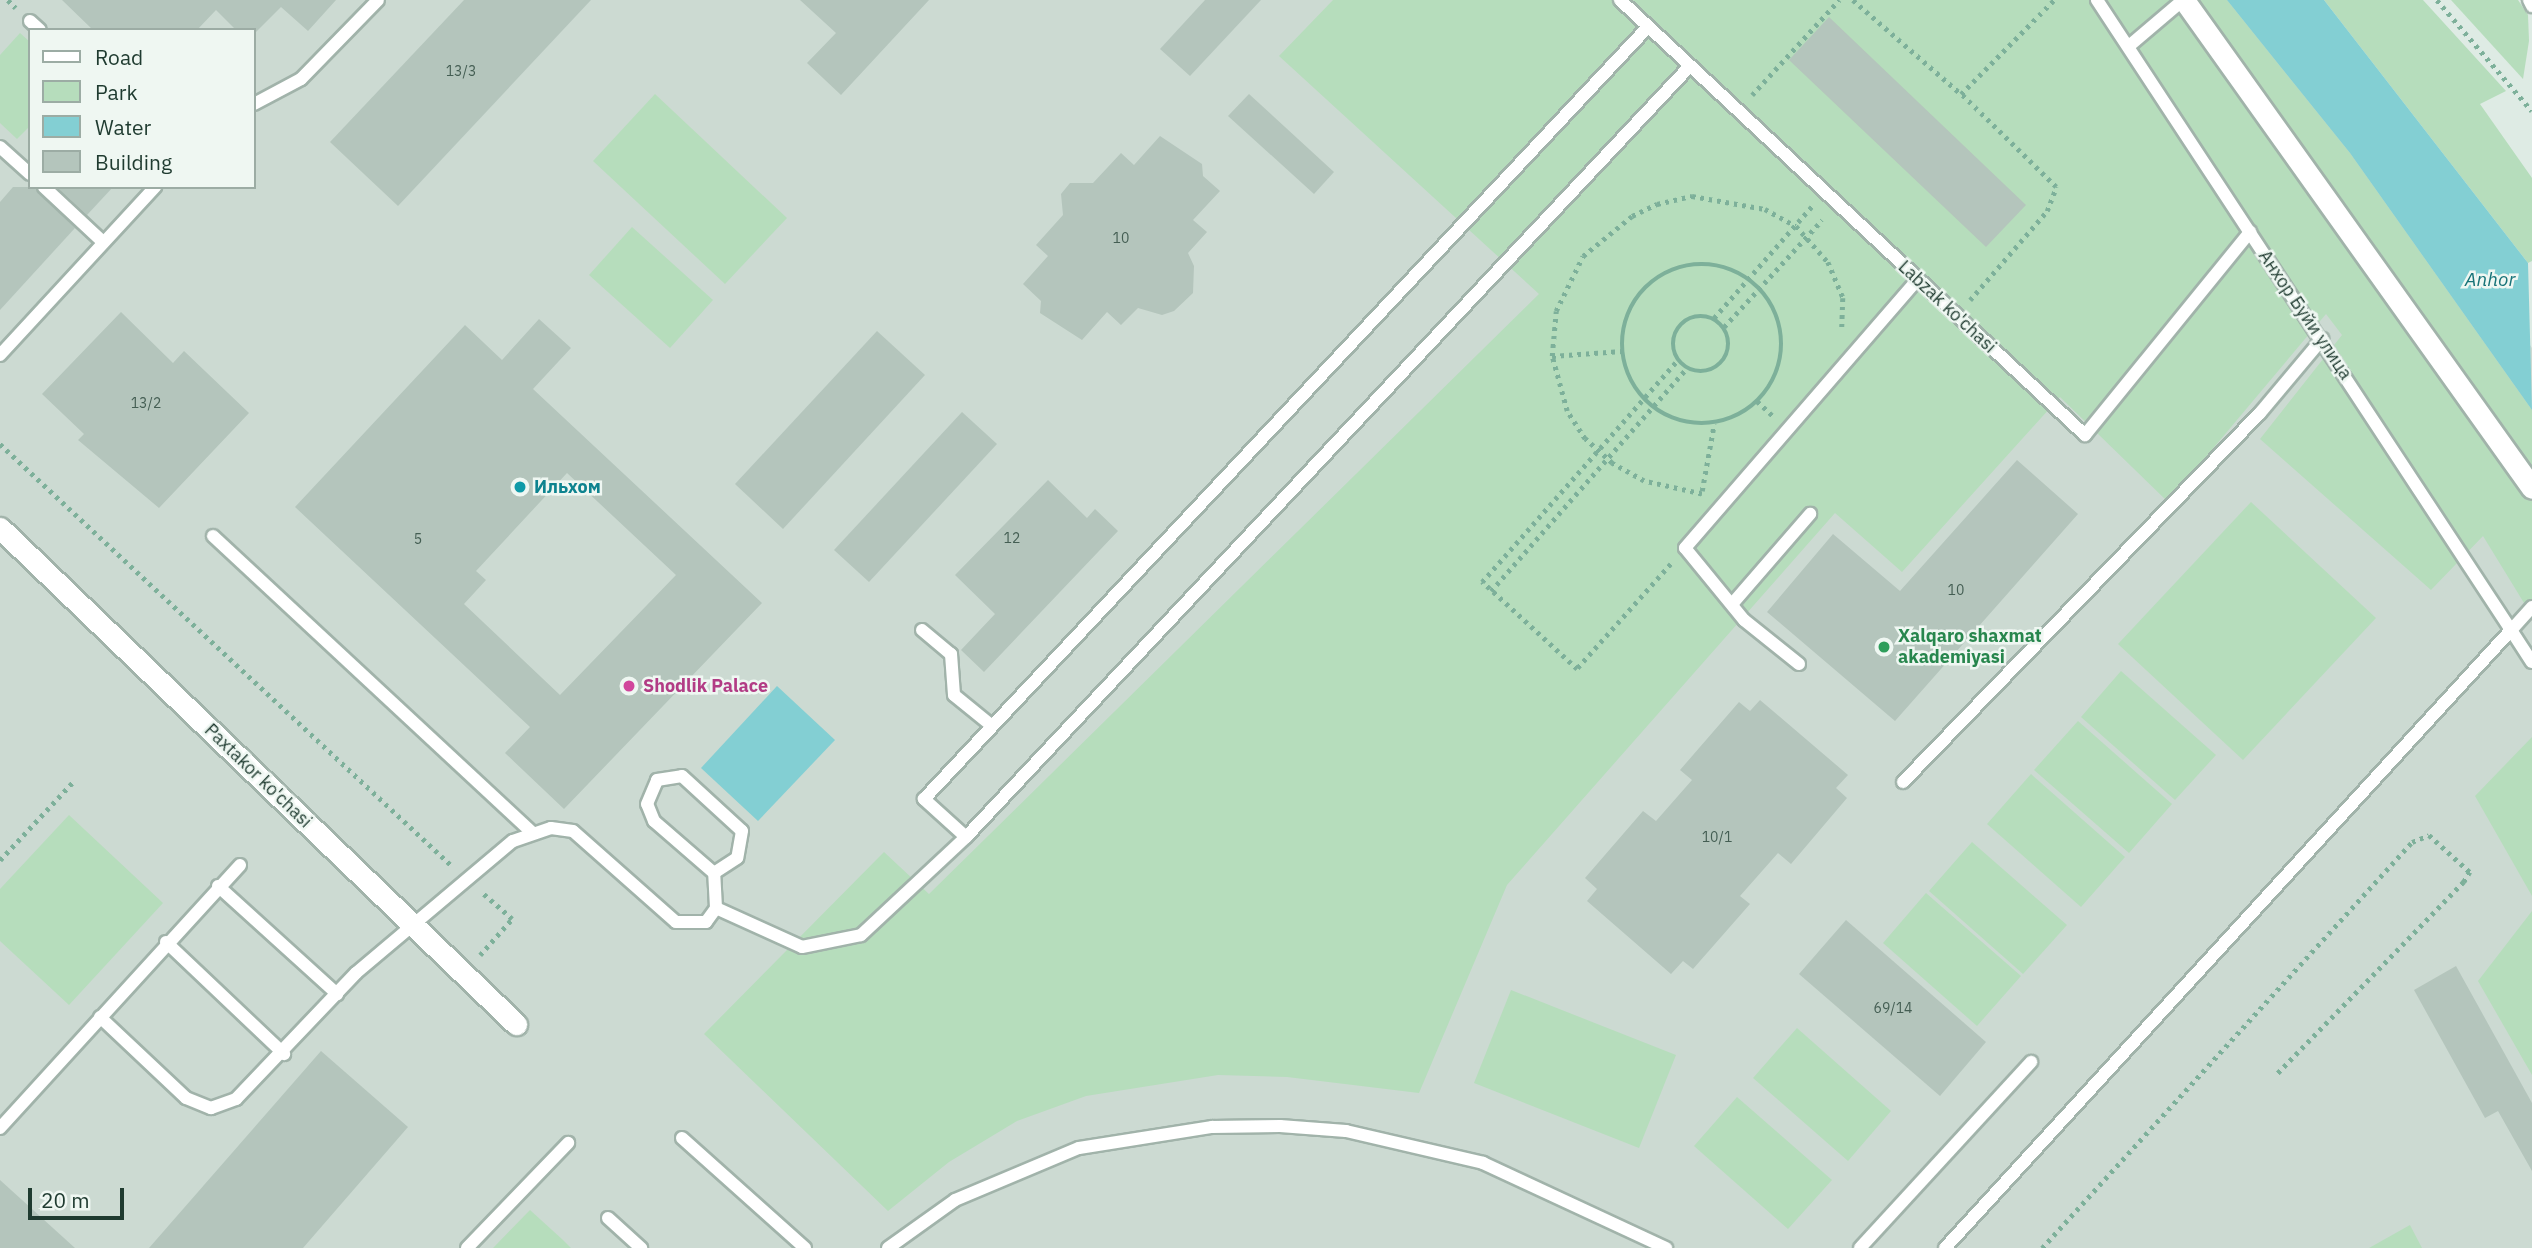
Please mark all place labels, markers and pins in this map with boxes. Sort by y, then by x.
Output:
place label: Ильхом [534,476,601,498]
marker: Ильхом [512,479,528,495]
place label: Xalqaro shaxmat akademiyasi [1898,626,2042,668]
marker: Xalqaro shaxmat akademiyasi [1876,639,1892,655]
place label: Shodlik Palace [643,675,768,697]
marker: Shodlik Palace [621,678,637,694]

